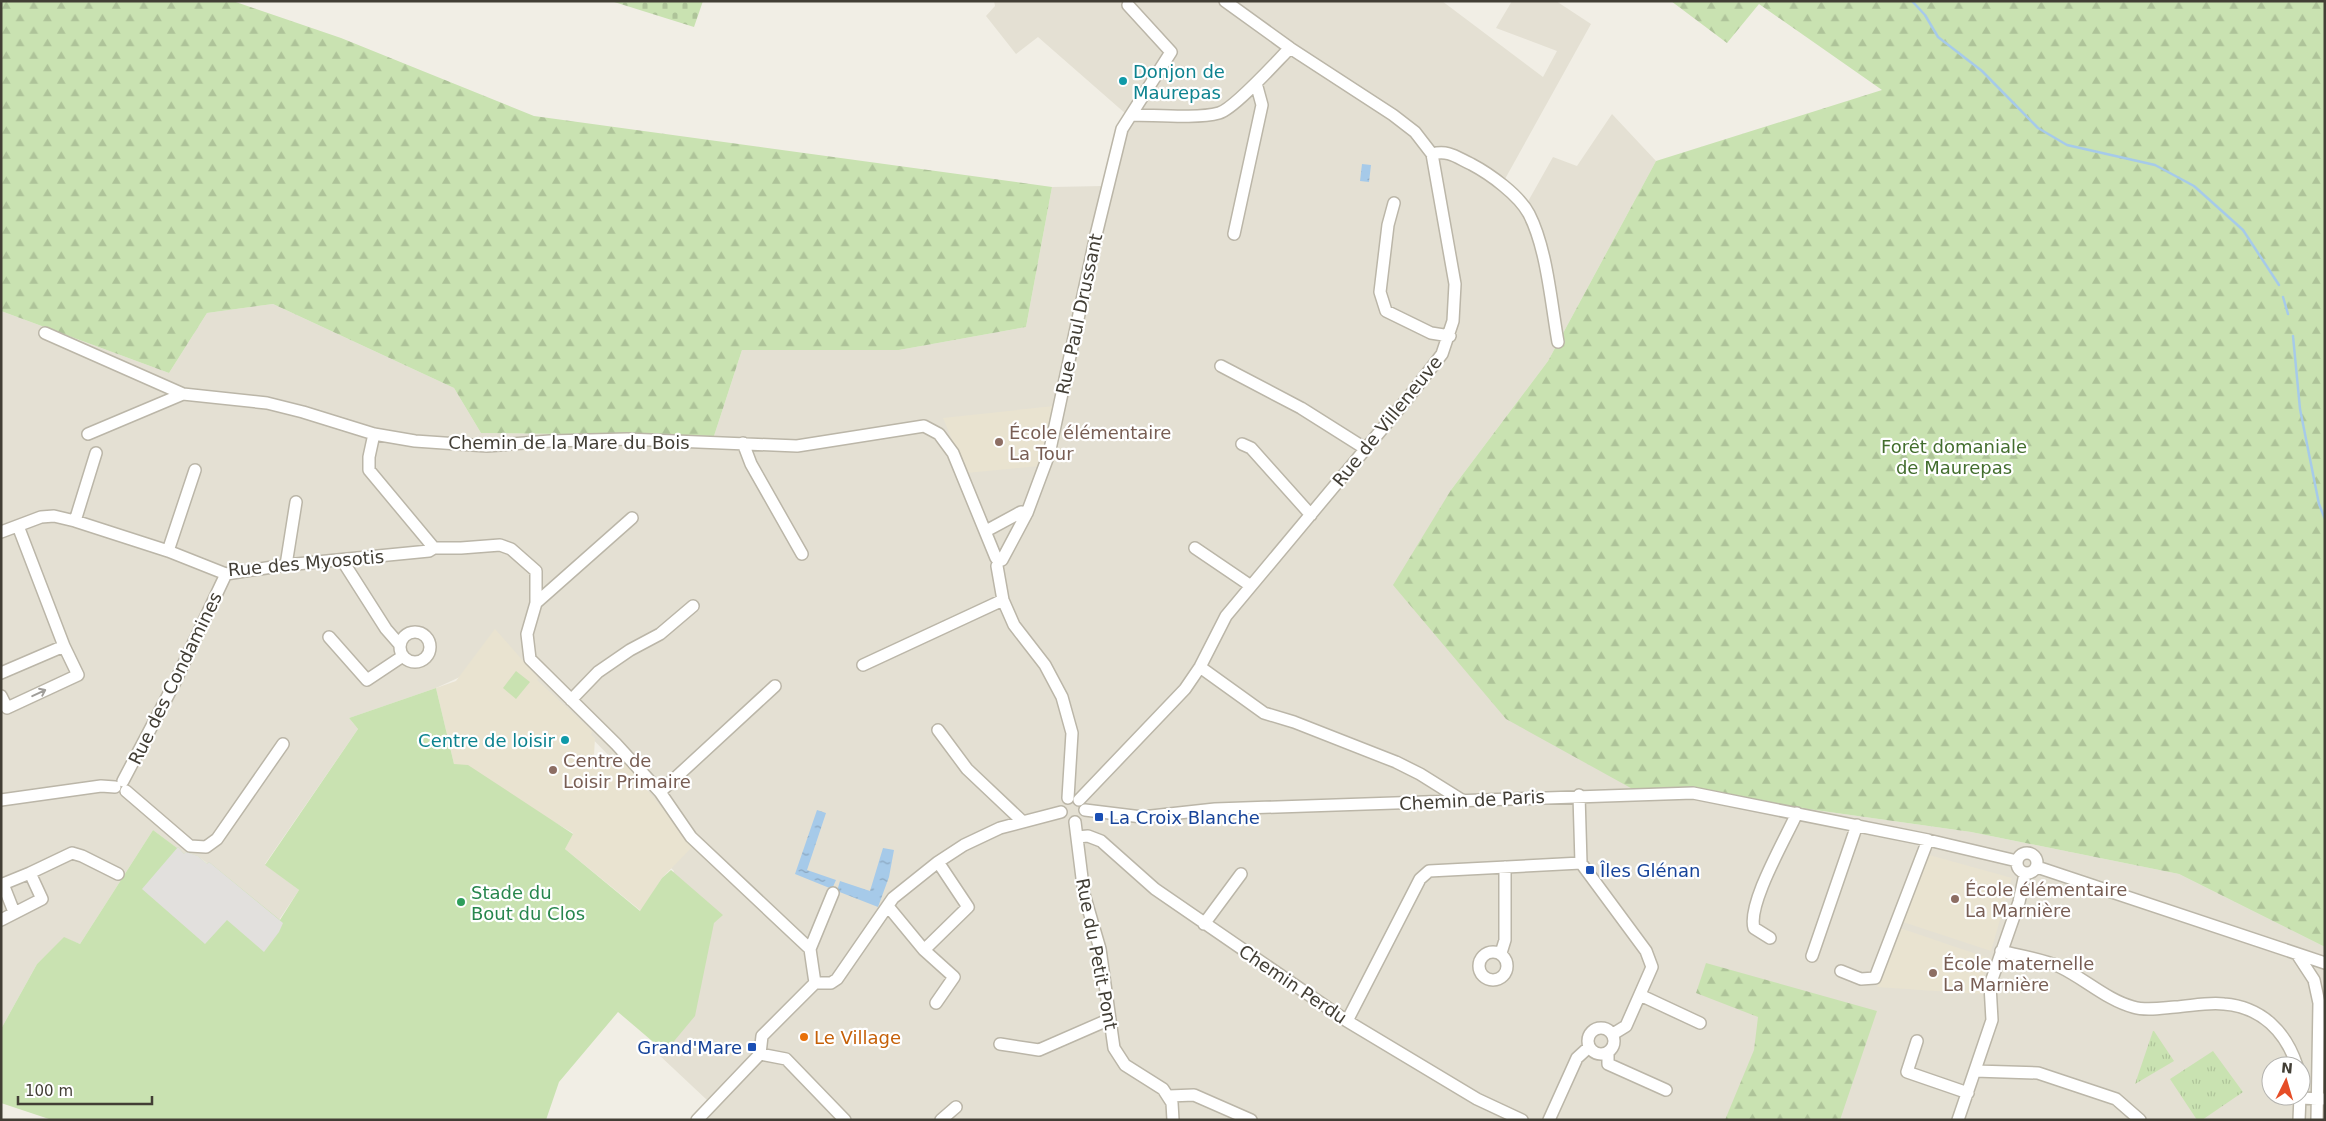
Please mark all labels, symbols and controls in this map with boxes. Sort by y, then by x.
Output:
place label: Donjon de Maurepas [1133,61,1225,103]
marker: Donjon de Maurepas [1117,75,1129,87]
street label: Rue Paul Drussant [1052,232,1106,396]
street label: Rue de Villeneuve [1328,352,1446,490]
place label: École élémentaire La Tour [1009,422,1171,464]
street label: Chemin de la Mare du Bois [448,432,690,453]
marker: École élémentaire La Tour [993,436,1005,448]
park label: Forêt domaniale de Maurepas [1881,436,2027,478]
street label: Rue des Myosotis [227,546,385,580]
street label: Rue des Condamines [124,588,226,768]
one-way arrow [32,687,47,697]
place label: Centre de loisir [418,730,556,751]
marker: Centre de loisir [559,734,571,746]
place label: Centre de Loisir Primaire [563,750,691,792]
marker: Centre de Loisir Primaire [547,764,559,776]
street label: Chemin de Paris [1399,786,1545,814]
place label: La Croix Blanche [1109,807,1260,828]
marker: La Croix Blanche [1093,811,1105,823]
place label: Îles Glénan [1599,860,1700,881]
marker: Îles Glénan [1584,864,1596,876]
street label: Rue du Petit Pont [1072,876,1122,1032]
place label: École élémentaire La Marnière [1965,879,2127,921]
place label: Stade du Bout du Clos [471,882,585,924]
marker: École élémentaire La Marnière [1949,893,1961,905]
marker: Stade du Bout du Clos [455,896,467,908]
street label: Chemin Perdu [1235,940,1351,1028]
place label: École maternelle La Marnière [1943,953,2094,995]
marker: École maternelle La Marnière [1927,967,1939,979]
place label: Le Village [814,1027,901,1048]
marker: Le Village [798,1031,810,1043]
place label: Grand'Mare [637,1037,742,1058]
marker: Grand'Mare [746,1041,758,1053]
north arrow [2261,1056,2311,1106]
text: N [2281,1060,2294,1077]
scale bar [18,1074,151,1106]
text: 100 m [25,1082,73,1100]

